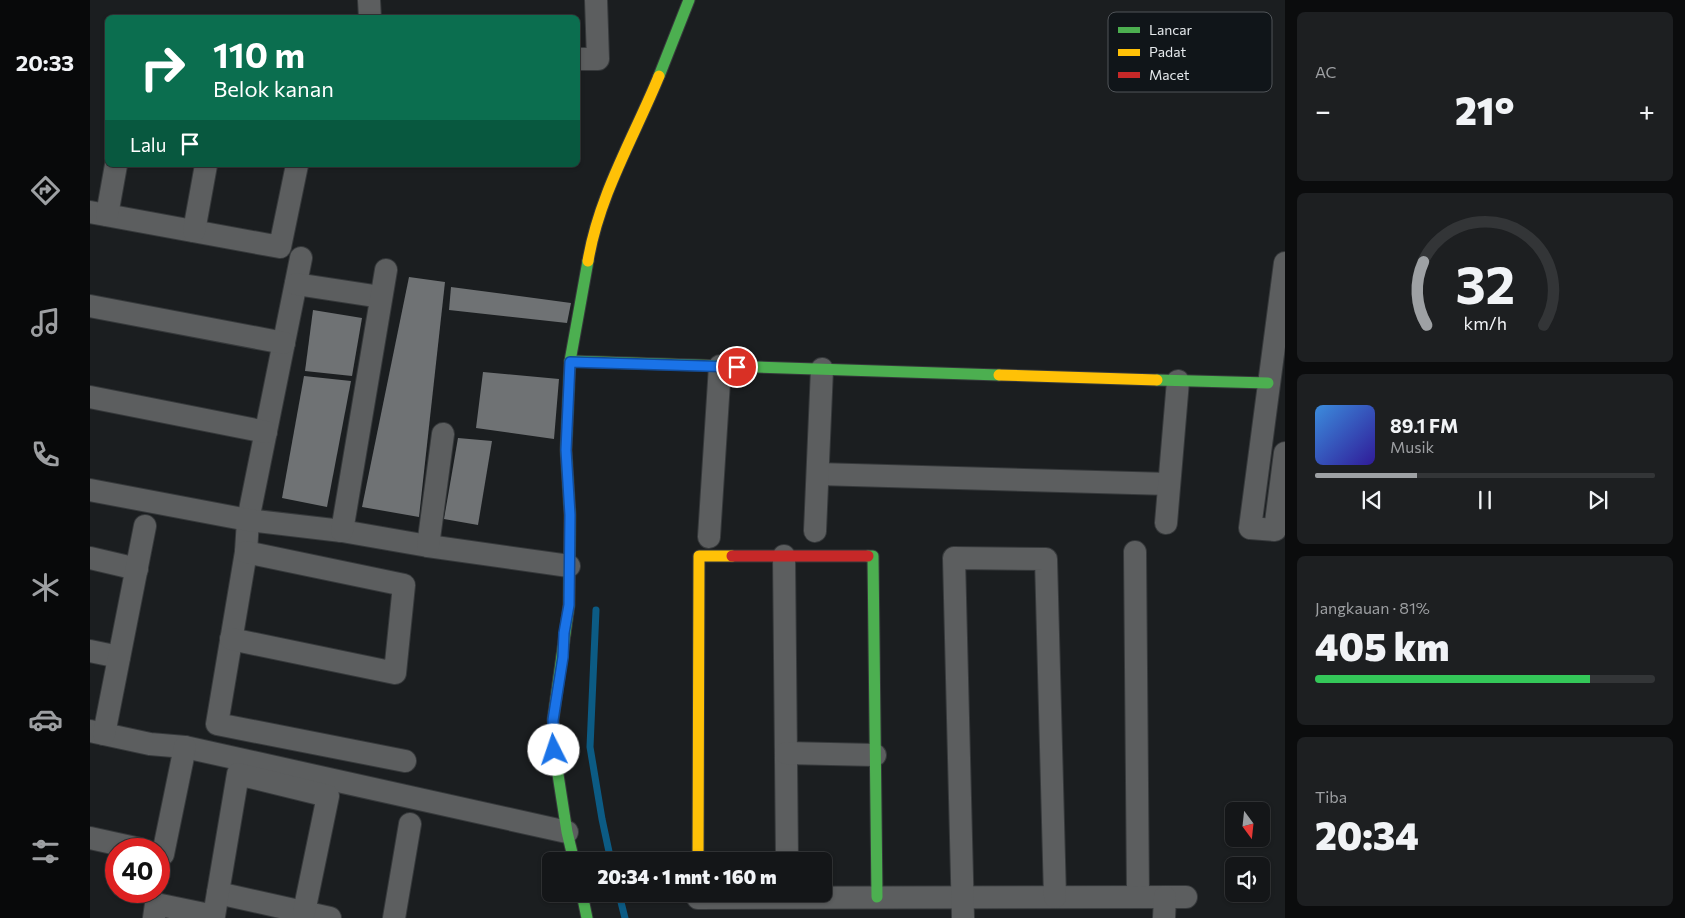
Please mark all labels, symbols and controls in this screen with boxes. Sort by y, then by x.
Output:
legend [1108,12,1272,92]
text: Lancar [1149,21,1193,38]
text: 110 m [213,32,305,75]
icon: right [130,35,195,100]
text: Padat [1149,43,1187,60]
text: 20:33 [16,49,74,76]
text: AC [1315,62,1337,81]
text: Macet [1149,66,1190,83]
text: Belok kanan [213,75,334,102]
text: 21° [1455,86,1515,133]
text: − [1315,93,1331,127]
text: + [1639,93,1655,127]
icon: arrive [176,130,204,158]
text: Lalu [130,133,166,156]
icon: directions [28,173,63,208]
text: 32 [1455,251,1515,315]
icon: music [28,305,63,340]
text: km/h [1463,312,1507,334]
pin [716,346,758,388]
icon: arrive [723,353,751,381]
text: 89.1 FM [1390,414,1458,437]
icon: phone [28,437,63,472]
text: Musik [1390,437,1434,456]
icon: previous [1358,486,1386,514]
icon: pause [1471,486,1499,514]
icon: next [1584,486,1612,514]
icon: climate [28,570,63,605]
text: Jangkauan · 81% [1315,598,1430,617]
text: 405 km [1315,622,1449,669]
icon: car [28,702,63,737]
position arrow [527,723,579,775]
text: Tiba [1315,787,1347,806]
north arrow [1225,802,1270,848]
map controls [1225,802,1270,902]
text: 20:34 [1315,811,1419,858]
icon: filters [28,834,63,869]
speed limit sign: 40 [105,838,170,903]
button: sound [1225,857,1270,902]
text: 20:34 · 1 mnt · 160 m [598,865,776,888]

